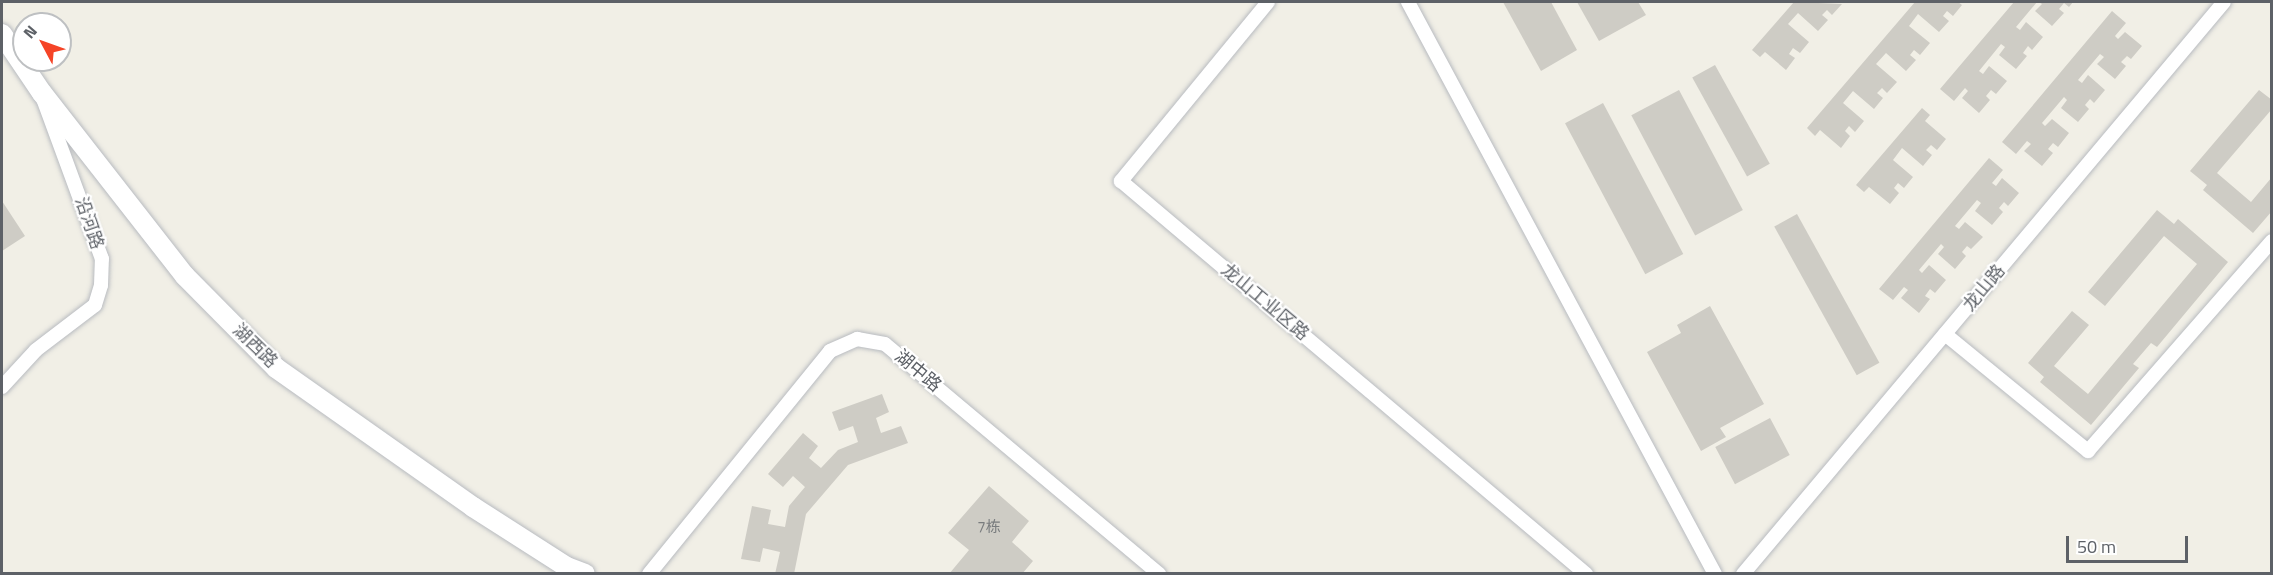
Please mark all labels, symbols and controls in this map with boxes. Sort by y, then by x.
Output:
north arrow [12,12,72,72]
text: N [17,19,43,44]
street label: 沿河路 [70,194,108,252]
street label: 龙山工业区路 [1217,259,1313,345]
street label: 龙山路 [1958,260,2010,316]
street label: 湖西路 [228,319,282,373]
street label: 湖中路 [890,345,946,397]
house number: 7栋 [977,518,1001,536]
scale bar [2069,524,2190,562]
text: 50 m [2077,533,2116,560]

